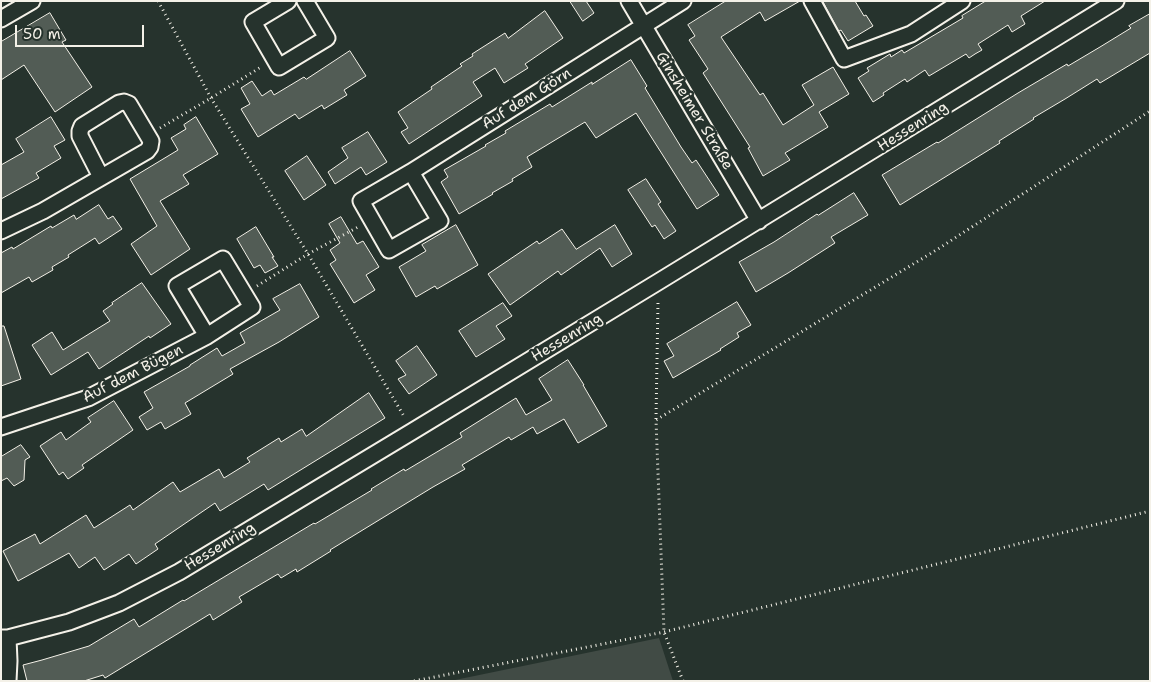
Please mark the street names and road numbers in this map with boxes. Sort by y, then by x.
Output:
street label: Ginsheimer Straße [652,49,736,173]
street label: Auf dem Görn [479,64,575,134]
street label: Hessenring [874,98,952,156]
street label: Hessenring [528,310,606,366]
street label: Auf dem Bügen [80,341,186,407]
street label: Hessenring [181,519,259,575]

